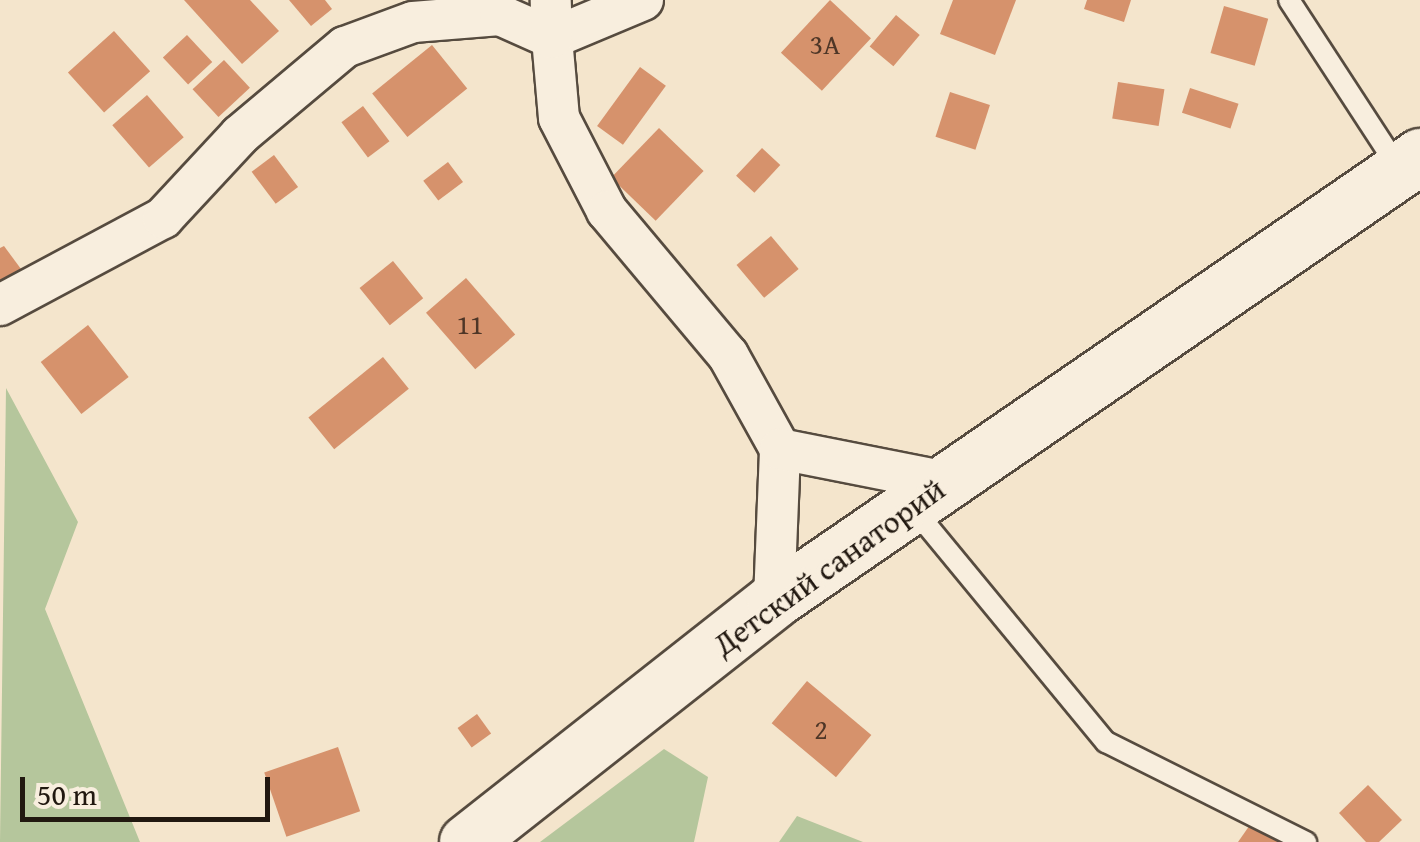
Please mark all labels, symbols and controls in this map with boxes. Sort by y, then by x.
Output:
house number: 3А [810,27,840,61]
house number: 11 [457,307,483,341]
street label: Детский санаторий [706,470,952,664]
house number: 2 [814,712,828,746]
scale bar [25,757,275,819]
text: 50 m [37,772,97,816]

